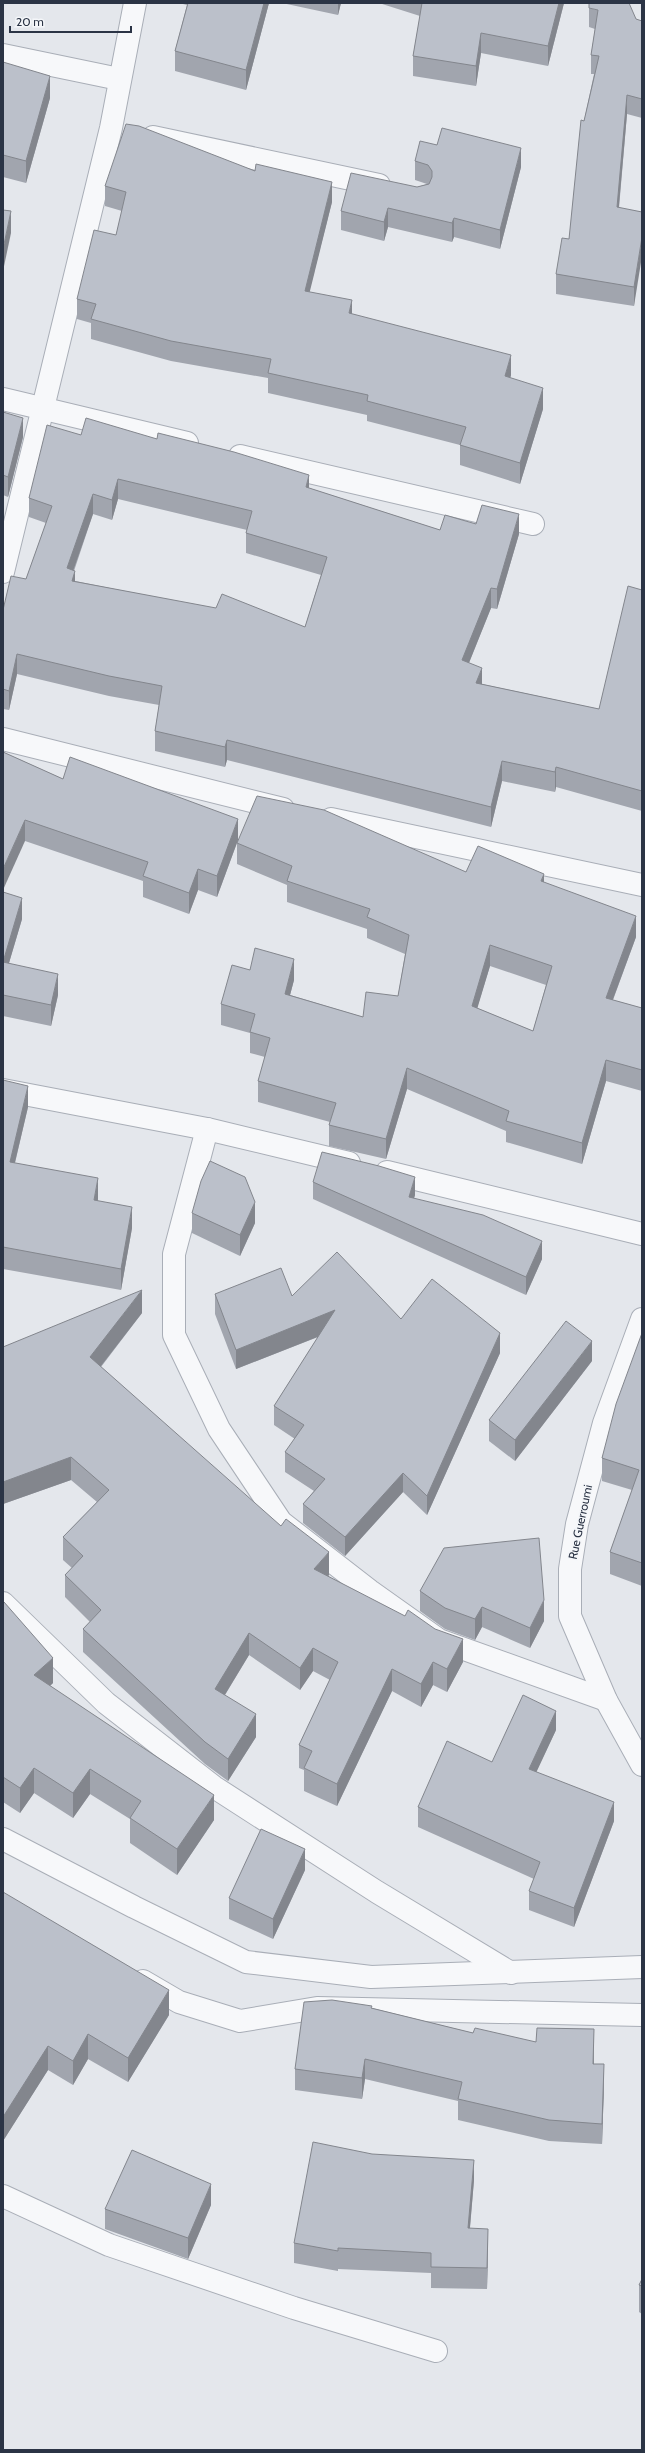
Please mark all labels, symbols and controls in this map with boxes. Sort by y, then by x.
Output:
scale bar [10,8,131,34]
text: 20 m [16,14,44,29]
street label: Rue Guerroumi [565,1483,595,1561]

